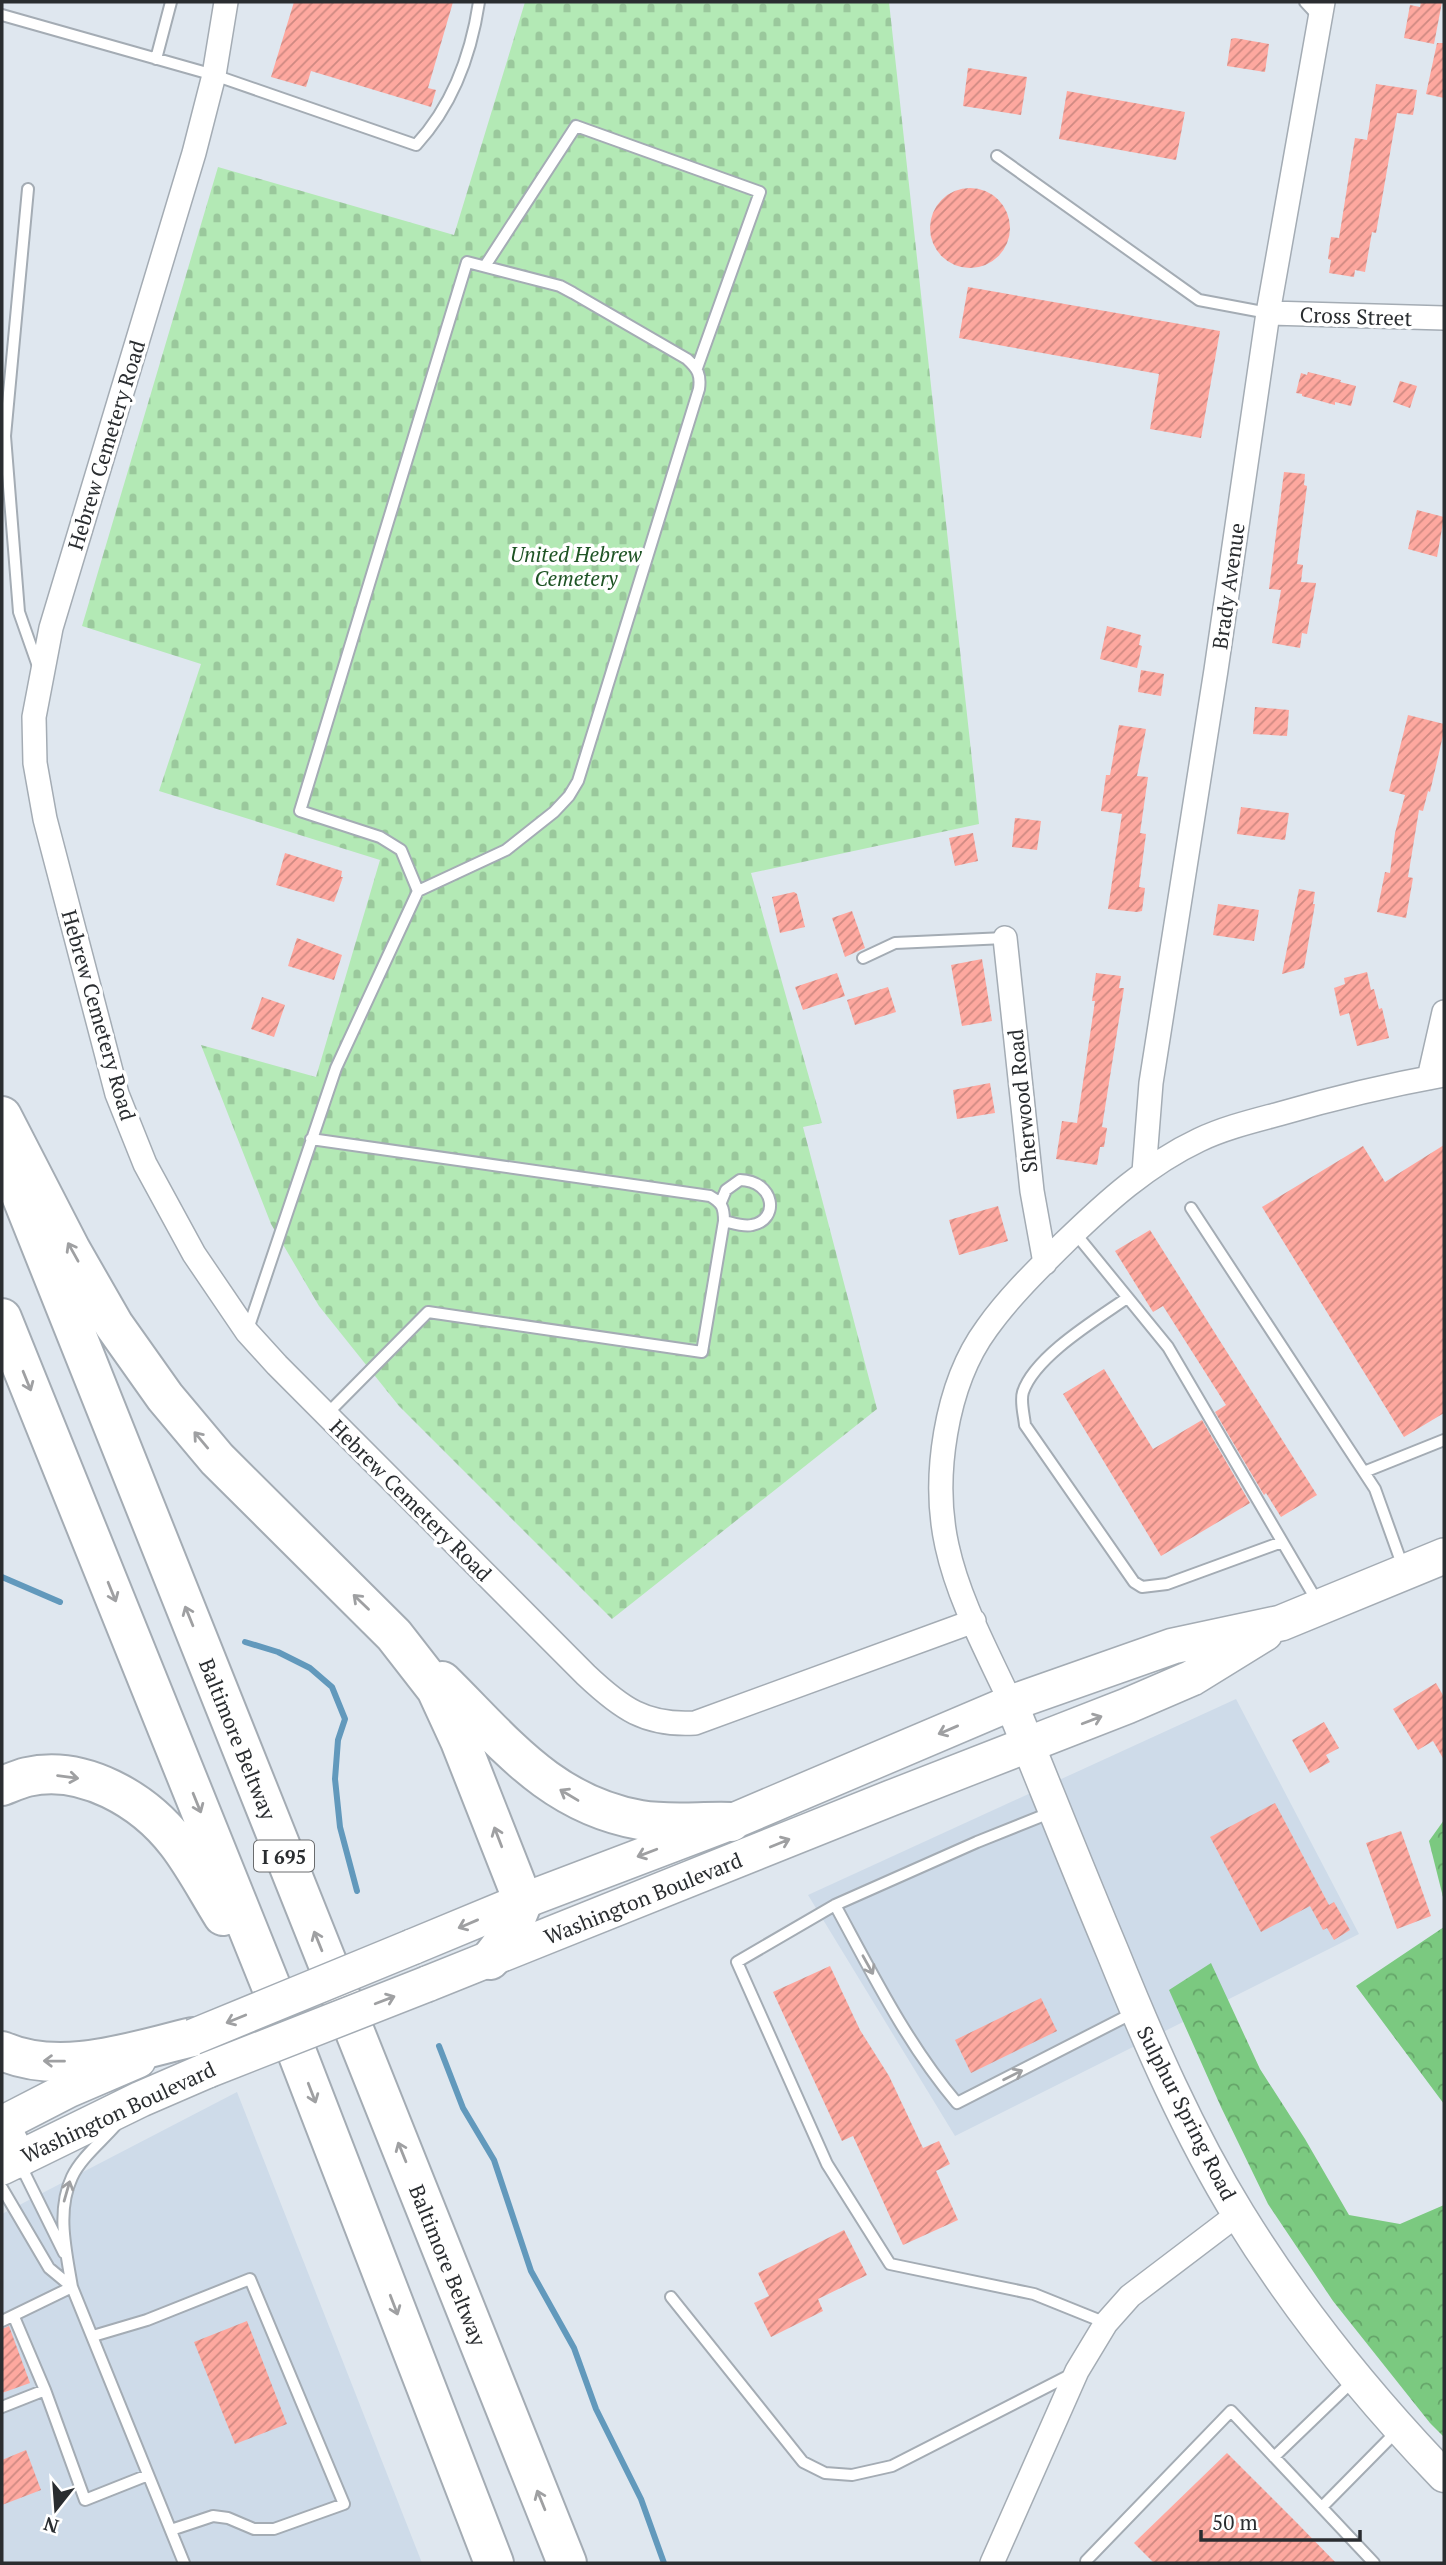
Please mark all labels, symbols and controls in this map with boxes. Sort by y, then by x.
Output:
street label: Cross Street [1299,300,1413,332]
street label: Hebrew Cemetery Road [61,336,151,553]
street label: Brady Avenue [1205,521,1251,651]
park label: United Hebrew Cemetery [510,540,643,592]
street label: Hebrew Cemetery Road [56,906,143,1124]
street label: Sherwood Road [1000,1027,1043,1174]
one-way arrow [66,1243,80,1263]
one-way arrow [22,1370,35,1391]
street label: Hebrew Cemetery Road [324,1413,498,1587]
one-way arrow [193,1431,209,1449]
one-way arrow [106,1581,119,1602]
one-way arrow [352,1593,369,1610]
one-way arrow [181,1605,194,1627]
street label: Baltimore Beltway [193,1654,283,1824]
one-way arrow [1081,1713,1102,1726]
one-way arrow [938,1724,960,1737]
one-way arrow [56,1771,79,1784]
one-way arrow [560,1788,580,1802]
one-way arrow [191,1792,204,1813]
one-way arrow [491,1827,504,1849]
one-way arrow [769,1835,791,1848]
road number: I 695 [254,1840,314,1872]
street label: Washington Boulevard [540,1845,746,1951]
one-way arrow [637,1848,659,1861]
one-way arrow [457,1918,479,1931]
one-way arrow [311,1930,324,1952]
one-way arrow [861,1954,875,1974]
one-way arrow [374,1993,395,2006]
one-way arrow [225,2014,247,2027]
street label: Sulphur Spring Road [1131,2021,1243,2205]
one-way arrow [42,2054,65,2068]
street label: Washington Boulevard [16,2055,220,2169]
one-way arrow [1002,2067,1023,2081]
one-way arrow [307,2081,320,2103]
one-way arrow [395,2142,408,2163]
street label: Baltimore Beltway [403,2180,493,2350]
one-way arrow [62,2181,75,2203]
one-way arrow [389,2294,402,2315]
north arrow [21,2474,91,2544]
one-way arrow [534,2489,547,2511]
scale bar [1201,2498,1360,2542]
text: 50 m [1212,2508,1258,2536]
text: N [40,2512,61,2540]

